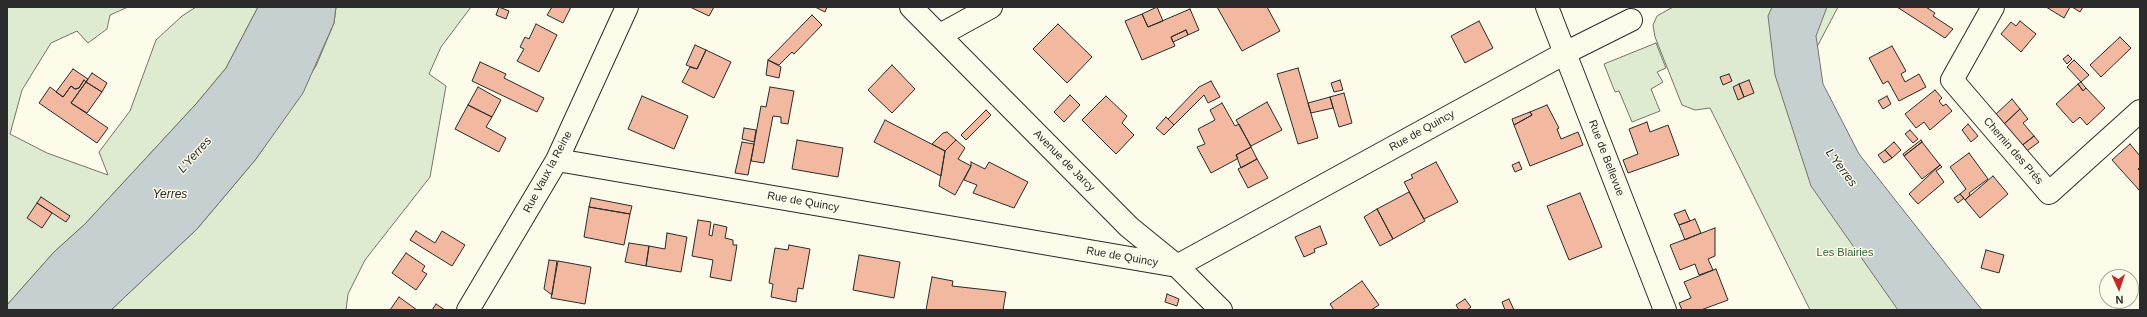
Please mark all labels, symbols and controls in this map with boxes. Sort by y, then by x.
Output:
street label: Rue de Quincy [1387,108,1457,154]
street label: Chemin des Prés [1980,115,2046,187]
street label: Rue de Bellevue [1585,118,1627,198]
street label: Avenue de Jarcy [1030,127,1098,195]
street label: Rue Vaux la Reine [521,129,575,215]
water label: L'Yerres [175,134,215,176]
water label: L'Yerres [1822,146,1860,190]
water label: Yerres [153,188,187,202]
street label: Rue de Quincy [766,189,840,215]
street label: Rue de Quincy [1085,244,1159,270]
park label: Les Blairies [1817,246,1873,260]
north arrow [2099,269,2139,309]
text: N [2115,294,2124,306]

